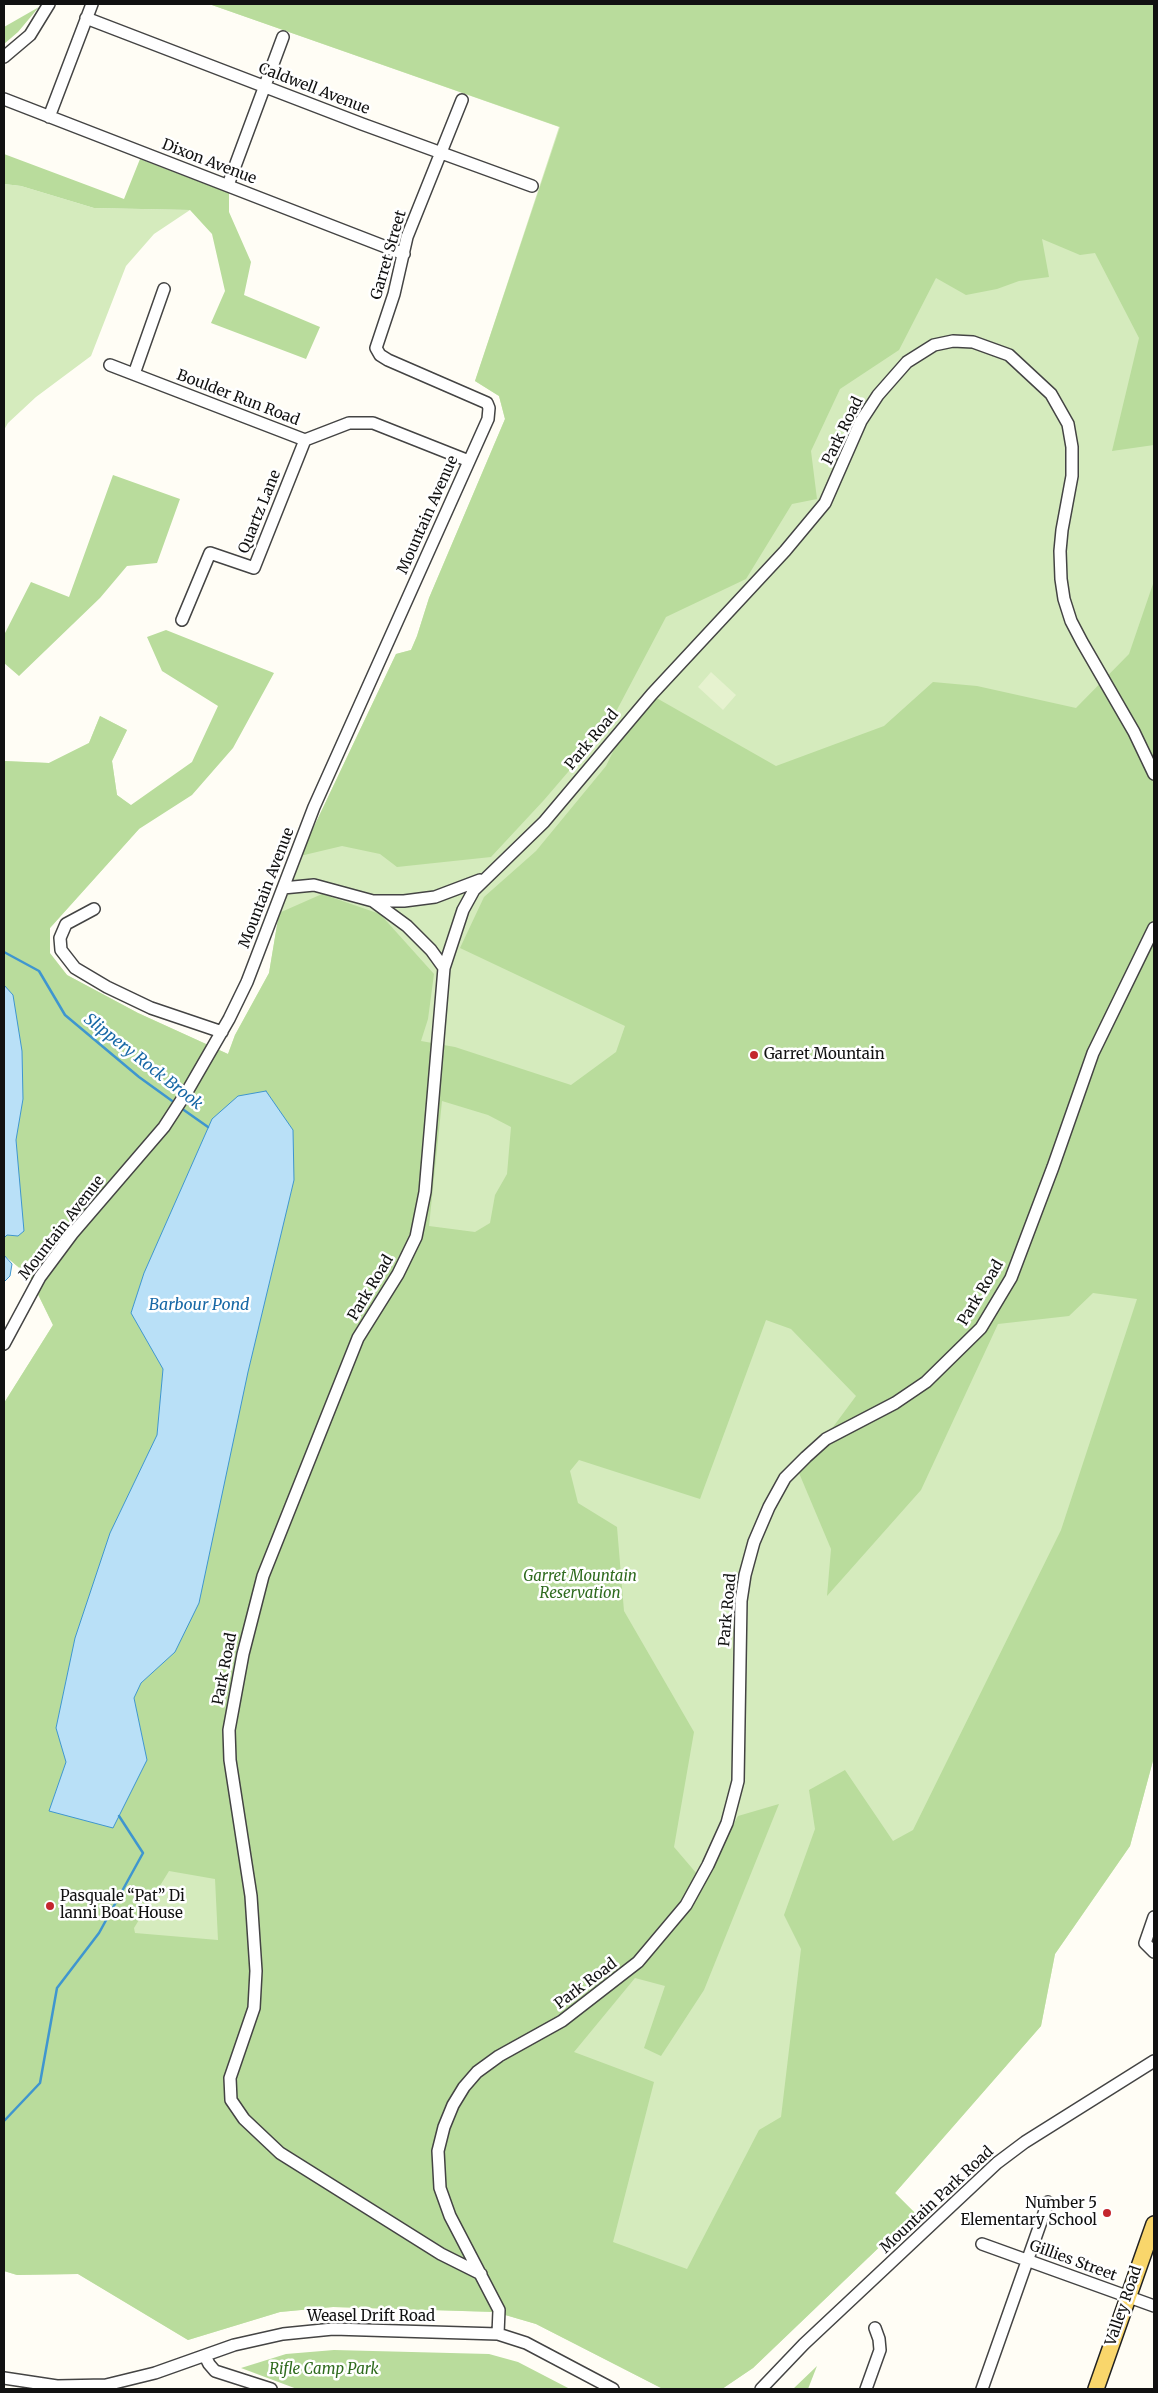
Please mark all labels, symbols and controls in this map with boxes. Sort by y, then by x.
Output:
street label: Caldwell Avenue [256,60,372,118]
street label: Dixon Avenue [159,136,259,188]
street label: Garret Street [368,208,410,302]
street label: Boulder Run Road [174,366,302,430]
street label: Park Road [819,394,867,468]
street label: Mountain Avenue [394,453,462,577]
street label: Quartz Lane [235,468,285,556]
street label: Park Road [562,706,622,774]
street label: Mountain Avenue [236,825,298,951]
water label: Slippery Rock Brook [80,1010,206,1114]
place label: Garret Mountain [764,1046,885,1064]
marker: Garret Mountain [748,1049,760,1061]
street label: Mountain Avenue [16,1172,108,1284]
street label: Park Road [344,1252,398,1324]
street label: Park Road [954,1257,1008,1329]
water label: Barbour Pond [149,1295,249,1315]
park label: Garret Mountain Reservation [523,1568,637,1603]
street label: Park Road [716,1573,740,1647]
street label: Park Road [209,1631,241,1707]
place label: Pasquale “Pat” Di lanni Boat House [60,1888,185,1923]
marker: Pasquale “Pat” Di lanni Boat House [44,1900,56,1912]
street label: Park Road [551,1955,621,2013]
street label: Mountain Park Road [877,2143,997,2257]
place label: Number 5 Elementary School [960,2195,1097,2230]
marker: Number 5 Elementary School [1101,2207,1113,2219]
street label: Gillies Street [1027,2237,1119,2285]
street label: Valley Road [1102,2264,1146,2348]
street label: Weasel Drift Road [307,2308,435,2326]
park label: Rifle Camp Park [269,2361,379,2379]

